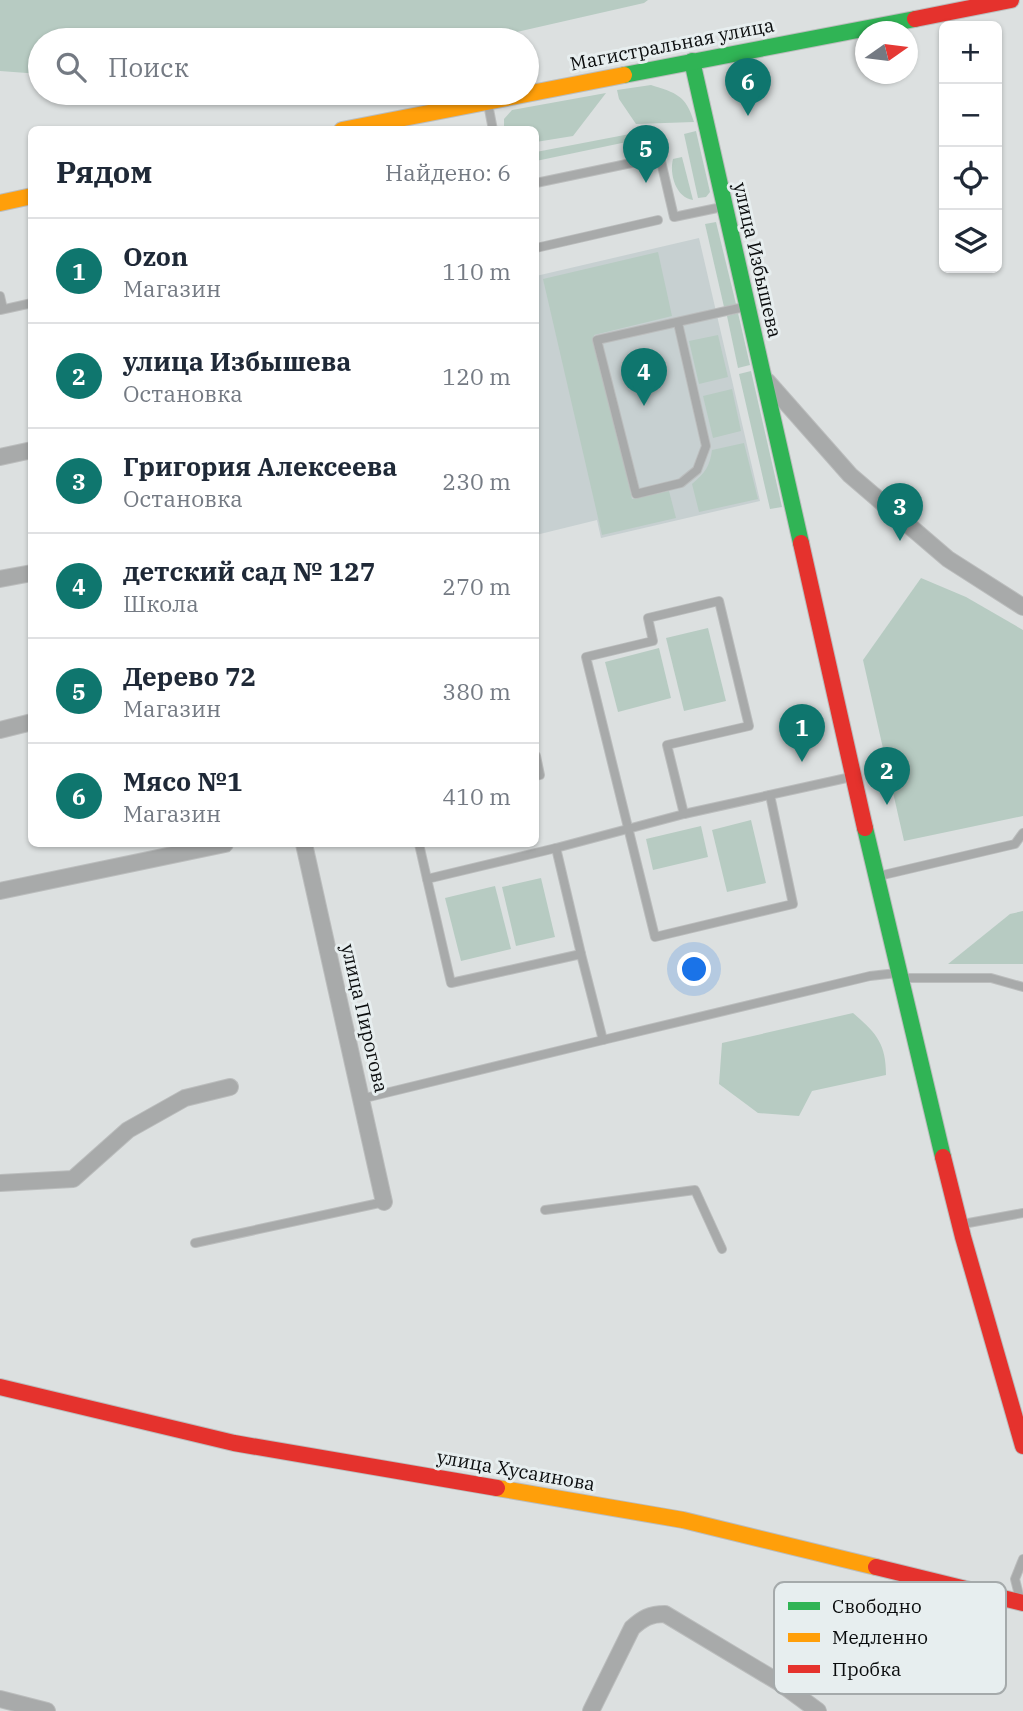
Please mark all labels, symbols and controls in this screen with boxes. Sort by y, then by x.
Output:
street label: Магистральная улица [568,12,776,76]
north arrow [855,21,918,84]
map controls [939,21,1002,273]
button: + [939,21,1002,84]
search box [28,28,539,105]
icon: search [52,48,90,86]
text: Поиск [108,50,189,84]
pin: 6 [725,58,771,116]
button: − [939,84,1002,147]
pin: 5 [623,125,669,183]
button: locate [939,147,1002,210]
text: Рядом [56,152,152,191]
text: Найдено: 6 [385,157,511,187]
street label: улица Избышева [728,180,788,340]
button: layers [939,210,1002,273]
text: Ozon [123,239,188,273]
text: 1 [72,256,86,286]
text: 110 m [442,256,511,286]
text: Магазин [123,273,221,303]
text: улица Избышева [123,344,351,378]
pin: 4 [621,348,667,406]
text: 2 [72,361,86,391]
text: 120 m [442,361,511,391]
text: Остановка [123,378,243,408]
text: Григория Алексеева [123,449,397,483]
text: 3 [72,466,86,496]
text: 230 m [442,466,511,496]
text: Остановка [123,483,243,513]
pin: 3 [877,483,923,541]
text: детский сад № 127 [123,554,375,588]
text: 4 [72,571,86,601]
text: 270 m [442,571,511,601]
text: Школа [123,588,199,618]
text: Дерево 72 [123,659,256,693]
text: 5 [72,676,86,706]
text: 380 m [442,676,511,706]
text: Магазин [123,693,221,723]
pin: 1 [779,704,825,762]
pin: 2 [864,747,910,805]
text: Мясо №1 [123,764,243,798]
text: 6 [72,781,86,811]
text: 410 m [442,781,511,811]
text: Магазин [123,798,221,828]
street label: улица Пирогова [336,941,394,1095]
your location [677,952,711,986]
street label: улица Хусаинова [435,1444,597,1496]
legend [774,1582,1006,1694]
text: Свободно [832,1594,922,1618]
text: Медленно [832,1625,928,1649]
text: Пробка [832,1657,901,1681]

